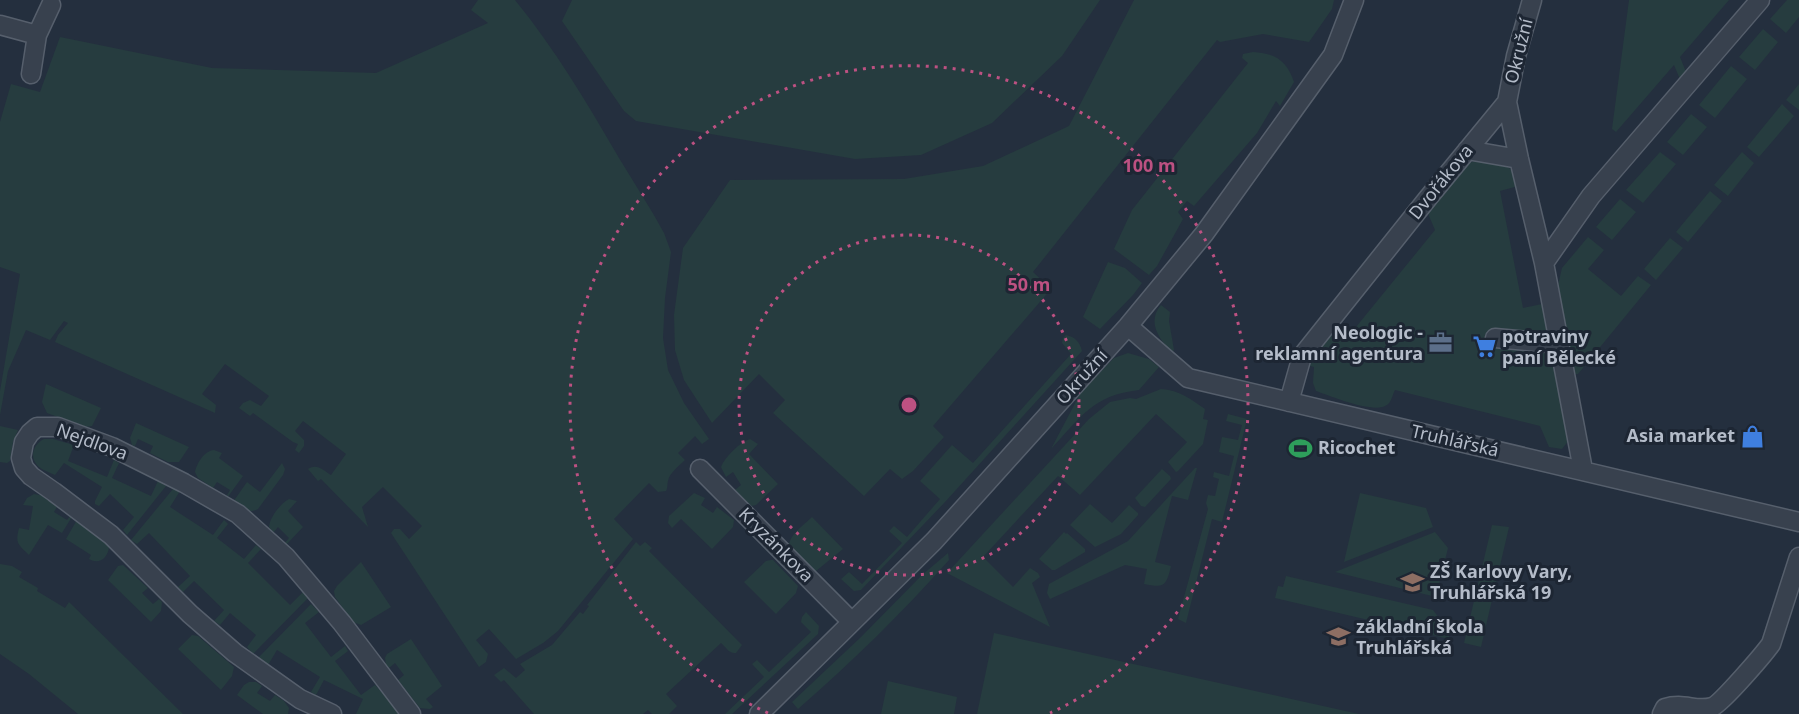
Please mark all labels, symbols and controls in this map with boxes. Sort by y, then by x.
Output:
street label: Okružní [1498,15,1538,86]
street label: Dvořákova [1403,139,1478,224]
text: 100 m [1122,153,1176,177]
text: 50 m [1008,272,1050,296]
place label: Neologic - reklamní agentura [1255,320,1423,365]
place label: potraviny paní Bělecké [1502,324,1616,369]
office icon: Neologic - reklamní agentura [1428,330,1454,356]
supermarket icon: potraviny paní Bělecké [1471,334,1497,360]
street label: Okružní [1050,343,1113,409]
centre of rings [899,395,919,415]
street label: Nejdlova [53,417,131,465]
street label: Truhlářská [1409,418,1501,462]
place label: Asia market [1627,423,1735,447]
shop icon: Asia market [1740,423,1766,449]
sports icon: Ricochet [1287,435,1313,461]
place label: Ricochet [1318,435,1395,459]
street label: Kryzánkova [734,502,819,587]
place label: ZŠ Karlovy Vary, Truhlářská 19 [1430,559,1572,604]
school or university icon: ZŠ Karlovy Vary, Truhlářská 19 [1399,569,1425,595]
place label: základní škola Truhlářská [1356,614,1484,659]
school or university icon: základní škola Truhlářská [1325,624,1351,650]

